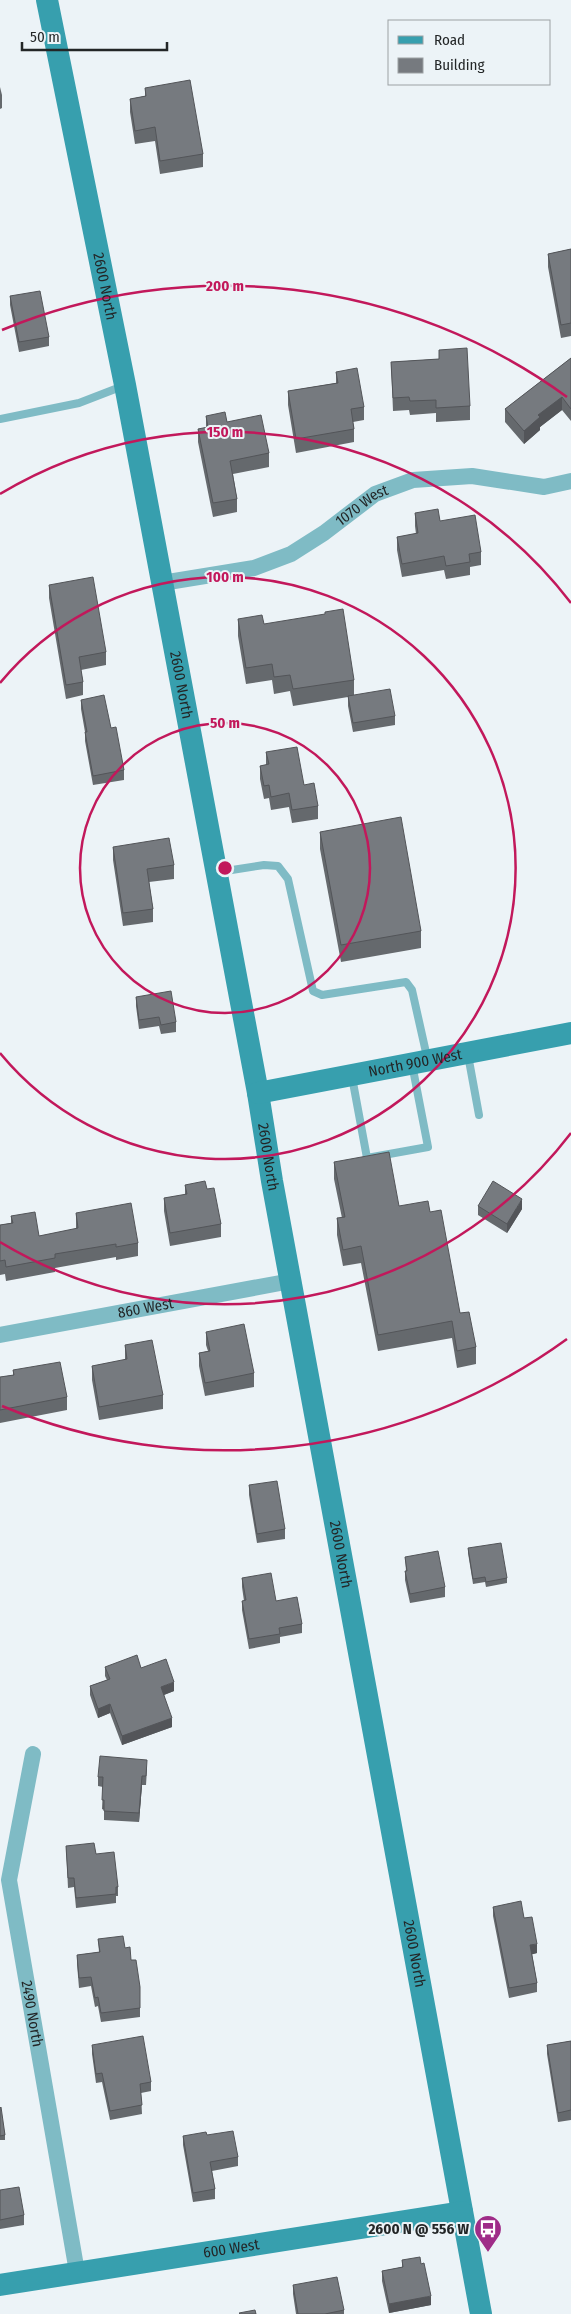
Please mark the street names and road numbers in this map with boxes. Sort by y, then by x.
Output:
street label: 2600 North [89,251,121,321]
street label: 1070 West [332,481,391,530]
street label: 2600 North [166,650,196,720]
street label: North 900 West [367,1045,464,1081]
street label: 2600 North [254,1122,283,1192]
street label: 860 West [116,1294,175,1322]
street label: 2600 North [326,1519,356,1590]
street label: 2600 North [399,1918,430,1989]
street label: 2490 North [18,1979,47,2048]
street label: 600 West [202,2235,261,2262]

